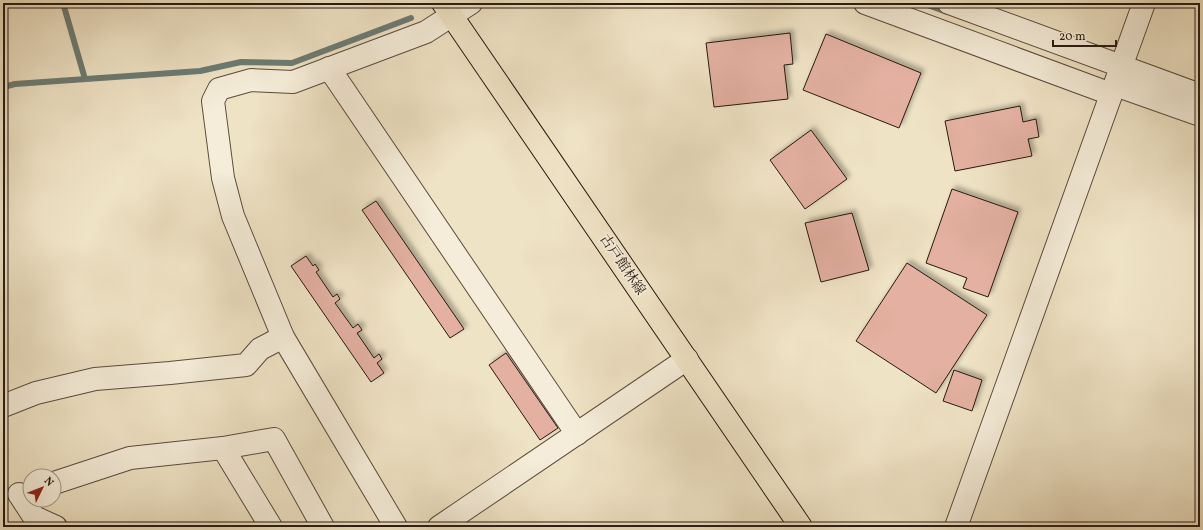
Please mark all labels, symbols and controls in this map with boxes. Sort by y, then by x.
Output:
scale bar [1053,22,1116,48]
text: 20 m [1059,29,1086,45]
street label: 古戸館林線 [595,231,649,299]
north arrow [22,468,62,508]
text: N [40,474,56,490]

